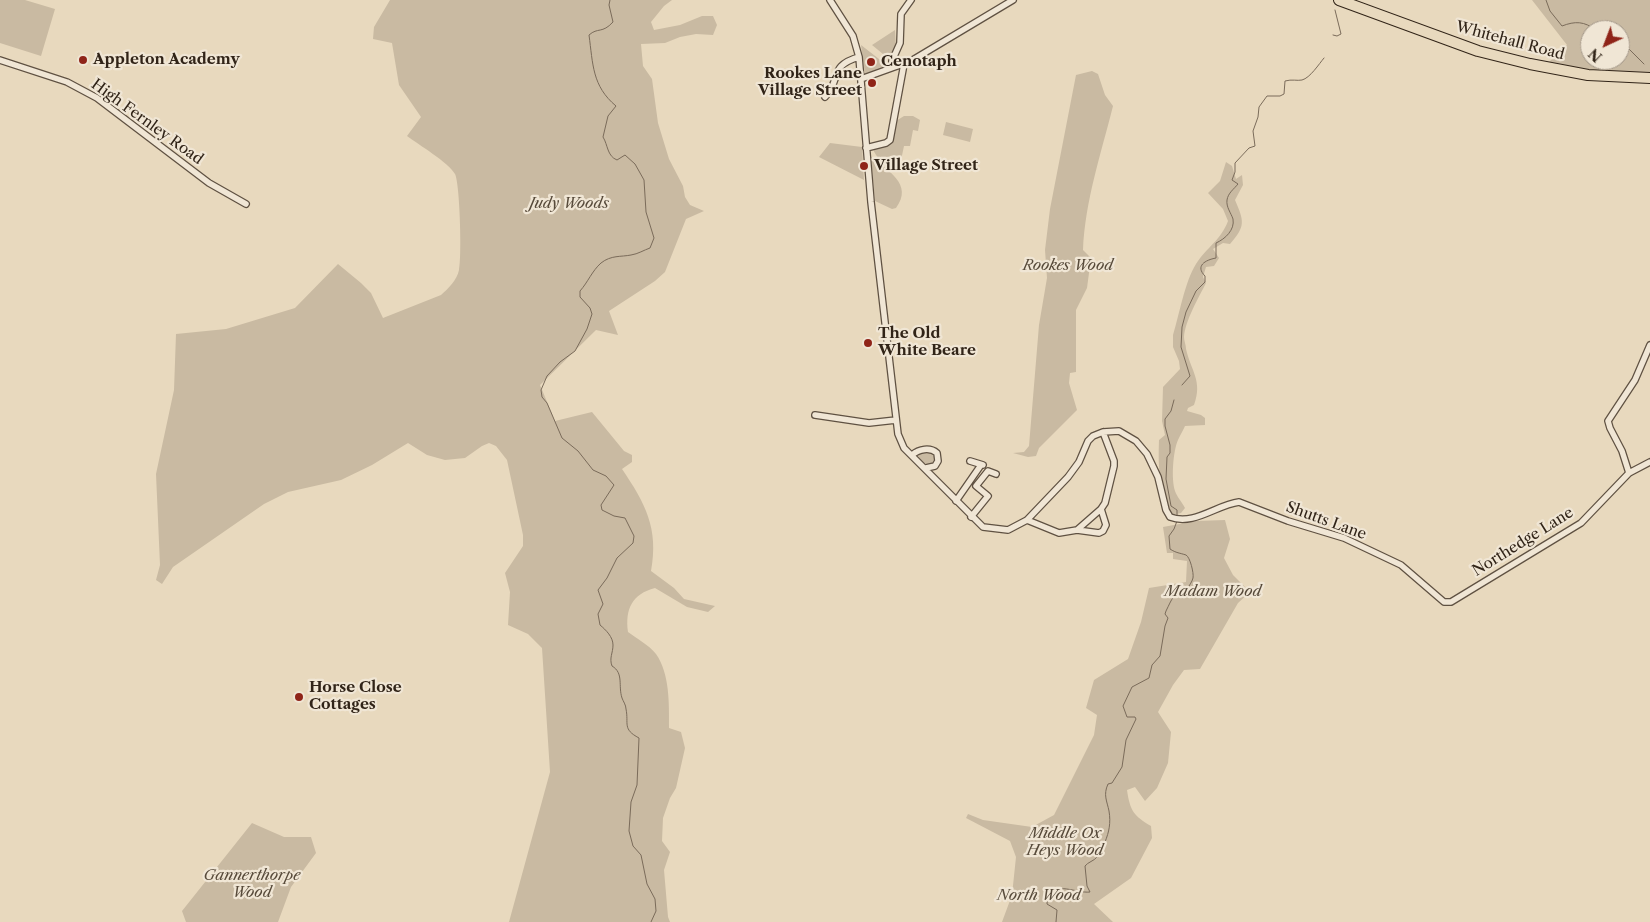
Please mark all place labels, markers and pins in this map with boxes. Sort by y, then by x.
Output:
place label: Appleton Academy [93,51,240,69]
place label: Cenotaph [881,53,957,71]
marker: Appleton Academy [77,54,89,66]
marker: Cenotaph [865,56,877,68]
place label: Rookes Lane Village Street [758,65,862,100]
marker: Rookes Lane Village Street [866,77,878,89]
place label: Village Street [874,157,978,175]
marker: Village Street [858,160,870,172]
place label: The Old White Beare [878,325,976,360]
marker: The Old White Beare [862,337,874,349]
place label: Horse Close Cottages [309,679,402,714]
marker: Horse Close Cottages [293,691,305,703]

